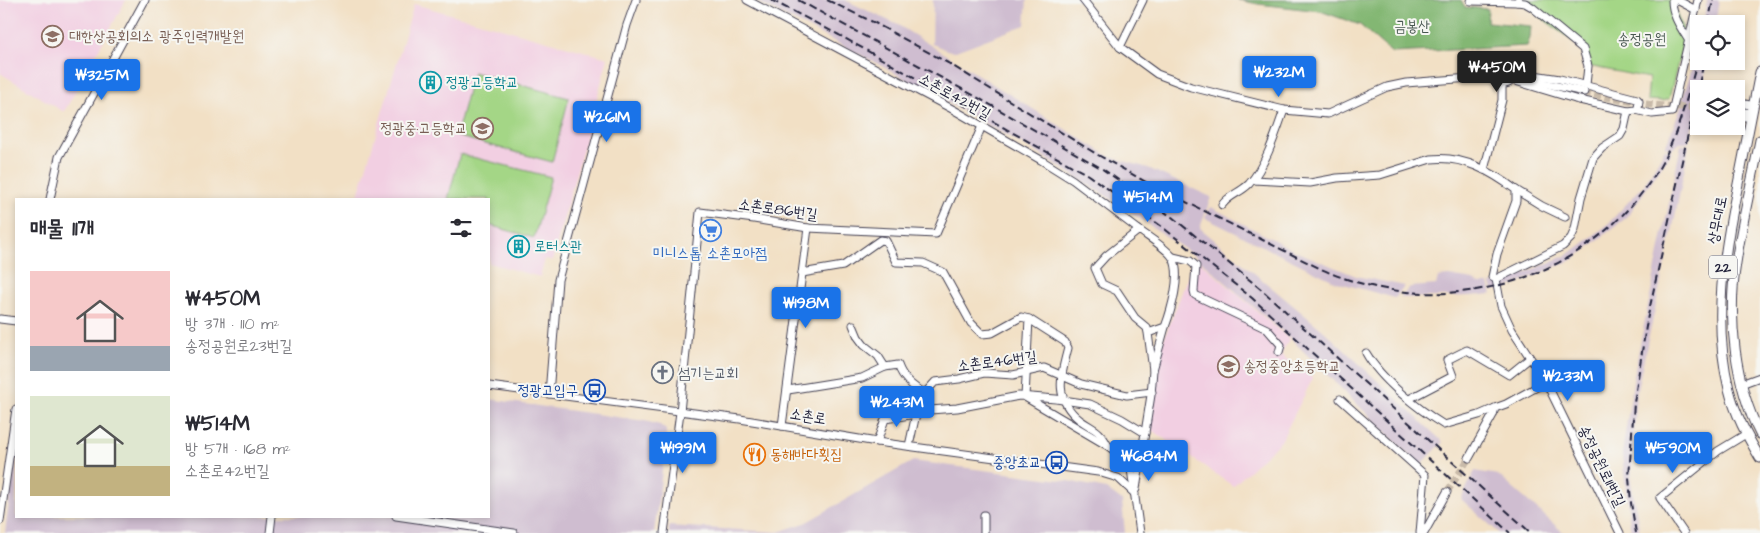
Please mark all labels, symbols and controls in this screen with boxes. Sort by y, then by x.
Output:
map controls [1690,15,1745,135]
button: locate [1690,15,1745,70]
park label: 금봉산 [1394,16,1430,37]
school or university icon: 대한상공회의소 광주인력개발원 [41,24,65,48]
place label: 대한상공회의소 광주인력개발원 [69,26,244,47]
park label: 송정공원 [1618,29,1666,50]
pin: ₩450M [1462,51,1532,93]
pin: ₩232M [1244,56,1314,98]
text: ₩450M [1468,56,1526,78]
pin: ₩325M [67,58,137,101]
text: ₩232M [1253,61,1305,83]
text: ₩325M [75,64,129,86]
street label: 소촌로42번길 [915,68,994,125]
building icon: 정광고등학교 [418,70,442,94]
place label: 정광고등학교 [446,72,518,93]
button: layers [1690,80,1745,135]
pin: ₩261M [572,100,642,143]
text: ₩261M [584,106,630,128]
school or university icon: 정광중·고등학교 [471,116,495,140]
place label: 정광중·고등학교 [380,118,467,139]
pin: ₩514M [1113,180,1183,223]
text: ₩514M [1123,186,1173,208]
street label: 소촌로86번길 [737,194,819,225]
street label: 상무대로 [1703,194,1732,246]
text: 매물 11개 [30,214,94,243]
icon: filters [447,214,475,242]
supermarket icon: 미니스톱 소촌모아점 [698,218,722,242]
building icon: 로터스관 [506,234,530,258]
place label: 로터스관 [534,236,582,257]
place label: 미니스톱 소촌모아점 [653,243,767,264]
road number: 22 [1709,256,1737,278]
text: ₩450M [185,284,260,313]
pin: ₩198M [771,286,841,329]
icon: home [70,291,130,351]
text: ₩198M [783,292,829,314]
text: 방 3개 · 110 m² [185,313,279,335]
text: 송정공원로23번길 [185,335,292,357]
street label: 소촌로46번길 [956,346,1038,377]
school or university icon: 송정중앙초등학교 [1216,354,1240,378]
place label: 송정중앙초등학교 [1244,356,1341,377]
pin: ₩233M [1533,360,1603,402]
church icon: 섬기는교회 [650,361,674,385]
place label: 섬기는교회 [678,363,738,384]
text: ₩233M [1543,365,1593,387]
bus stop icon: 정광고입구 [582,378,606,402]
place label: 정광고입구 [518,380,578,401]
pin: ₩243M [862,386,932,428]
text: ₩243M [870,391,924,413]
street label: 소촌로 [788,403,827,430]
text: ₩514M [185,409,250,438]
icon: home [70,416,130,476]
street label: 송정공원로11번길 [1573,422,1630,511]
pin: ₩199M [648,432,718,474]
pin: ₩590M [1638,432,1708,474]
text: ₩199M [660,437,706,459]
text: ₩590M [1645,437,1701,459]
text: 방 5개 · 168 m² [185,438,291,460]
pin: ₩684M [1114,440,1184,482]
restaurant icon: 동해바다횟집 [742,442,766,466]
place label: 동해바다횟집 [770,444,842,465]
text: ₩684M [1121,445,1177,467]
bus stop icon: 중앙초교 [1045,450,1069,474]
place label: 중앙초교 [993,452,1041,473]
text: 소촌로42번길 [185,460,269,482]

